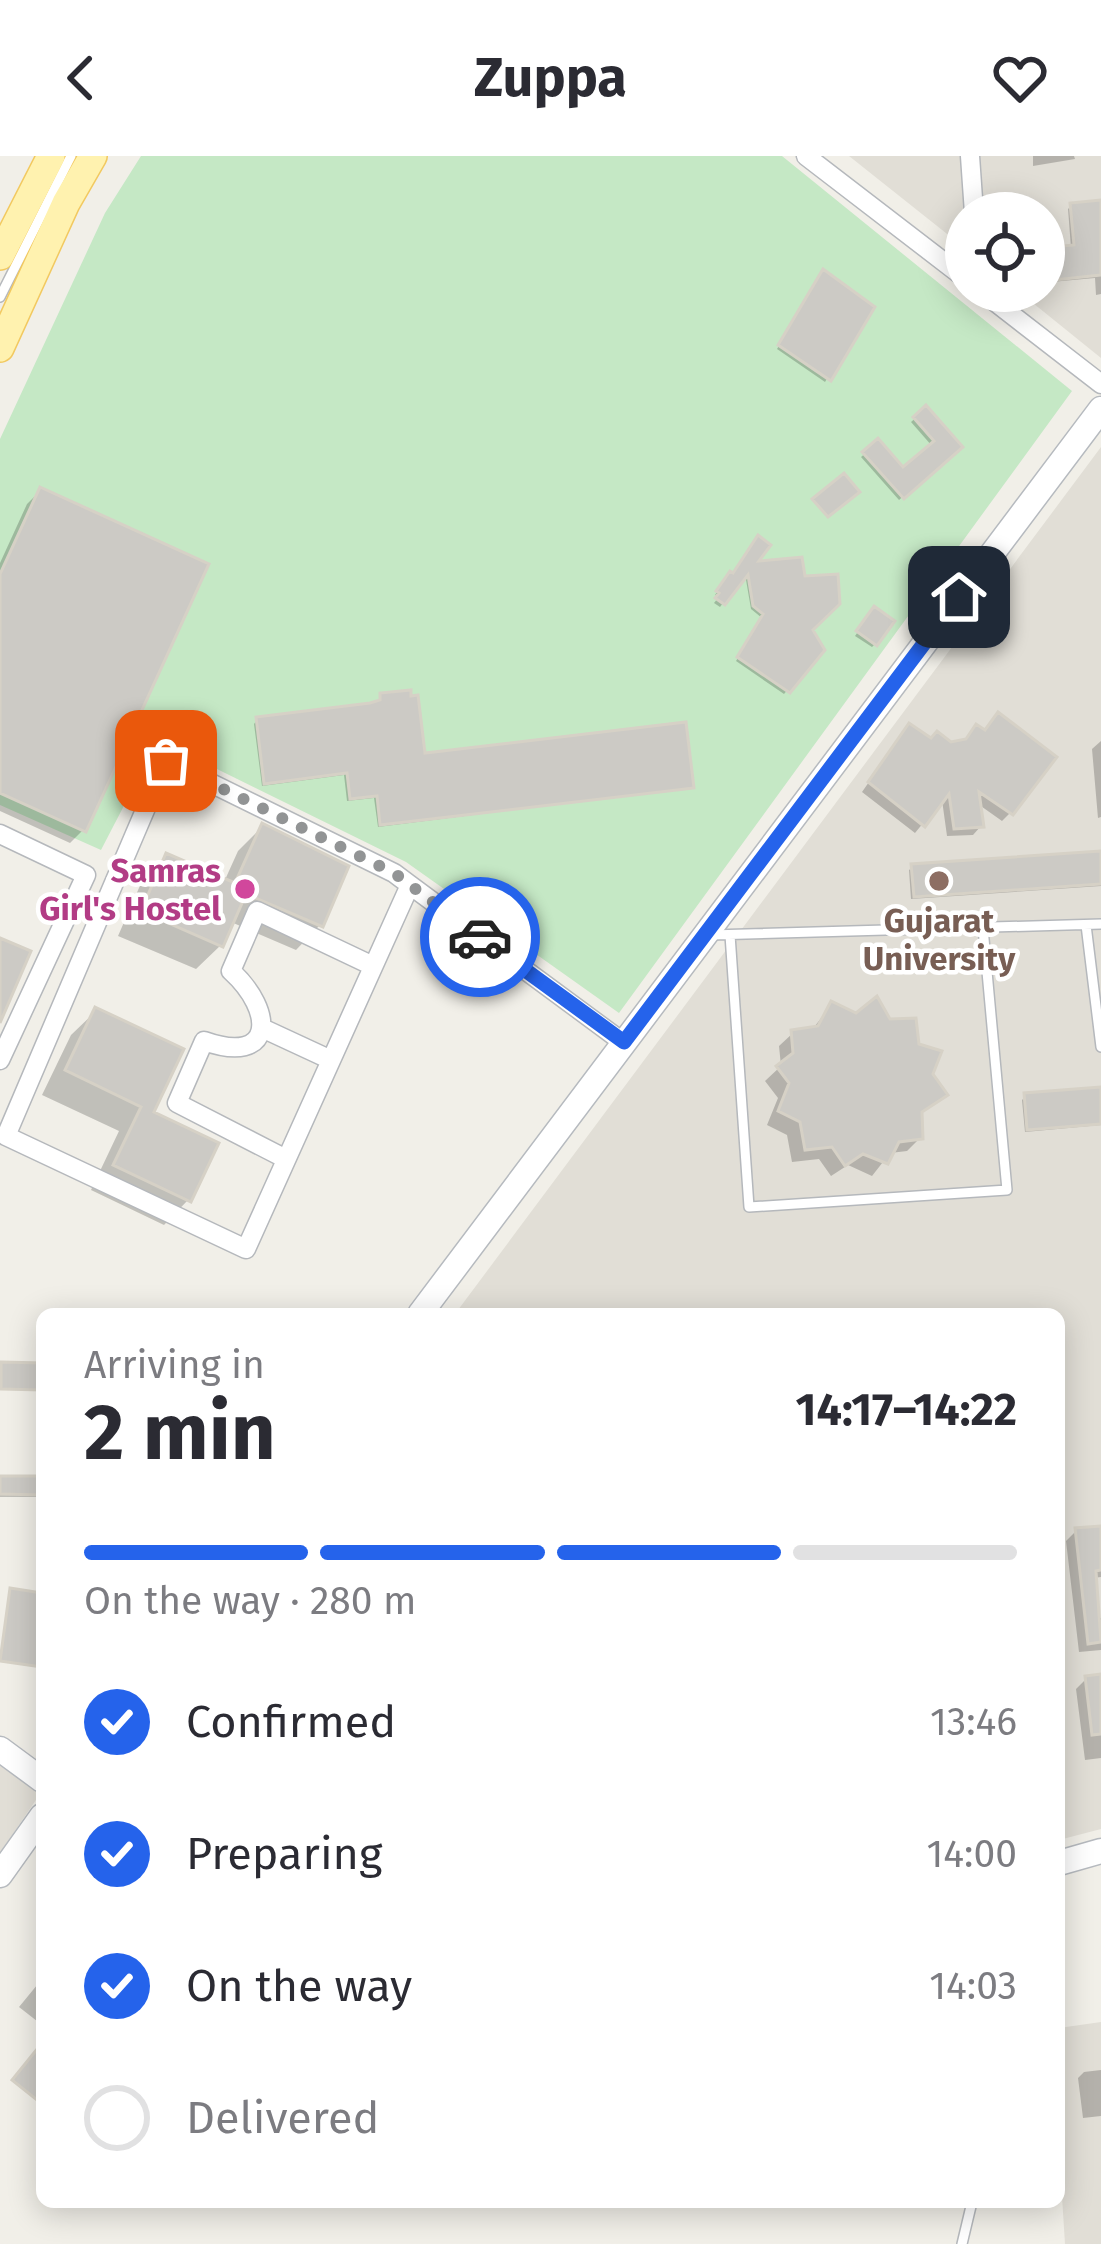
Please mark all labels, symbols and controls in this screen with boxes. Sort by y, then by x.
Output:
icon: back [48,45,114,111]
icon: heart [987,45,1053,111]
text: Zuppa [474,46,627,110]
map controls [945,192,1065,312]
button: locate [945,192,1065,312]
pin [908,546,1010,648]
icon: home [926,564,992,630]
pin [115,710,217,812]
icon: bag [133,728,199,794]
place label: Samras Girl's Hostel [39,851,221,929]
marker: Gujarat University [926,868,952,894]
marker: Samras Girl's Hostel [232,876,258,902]
courier [420,877,540,997]
place label: Gujarat University [863,901,1016,979]
icon: car [447,904,513,970]
text: Arriving in [84,1342,265,1388]
text: 14:17–14:22 [796,1383,1017,1437]
text: 2 min [84,1386,276,1480]
text: On the way · 280 m [84,1578,416,1624]
icon: check [84,1689,150,1755]
text: Confirmed [186,1695,396,1749]
text: 13:46 [930,1699,1017,1745]
icon: check [84,1821,150,1887]
text: Preparing [186,1827,382,1881]
text: 14:00 [926,1831,1017,1877]
icon: check [84,1953,150,2019]
text: On the way [186,1959,412,2013]
text: 14:03 [929,1963,1017,2009]
text: Delivered [186,2091,379,2145]

